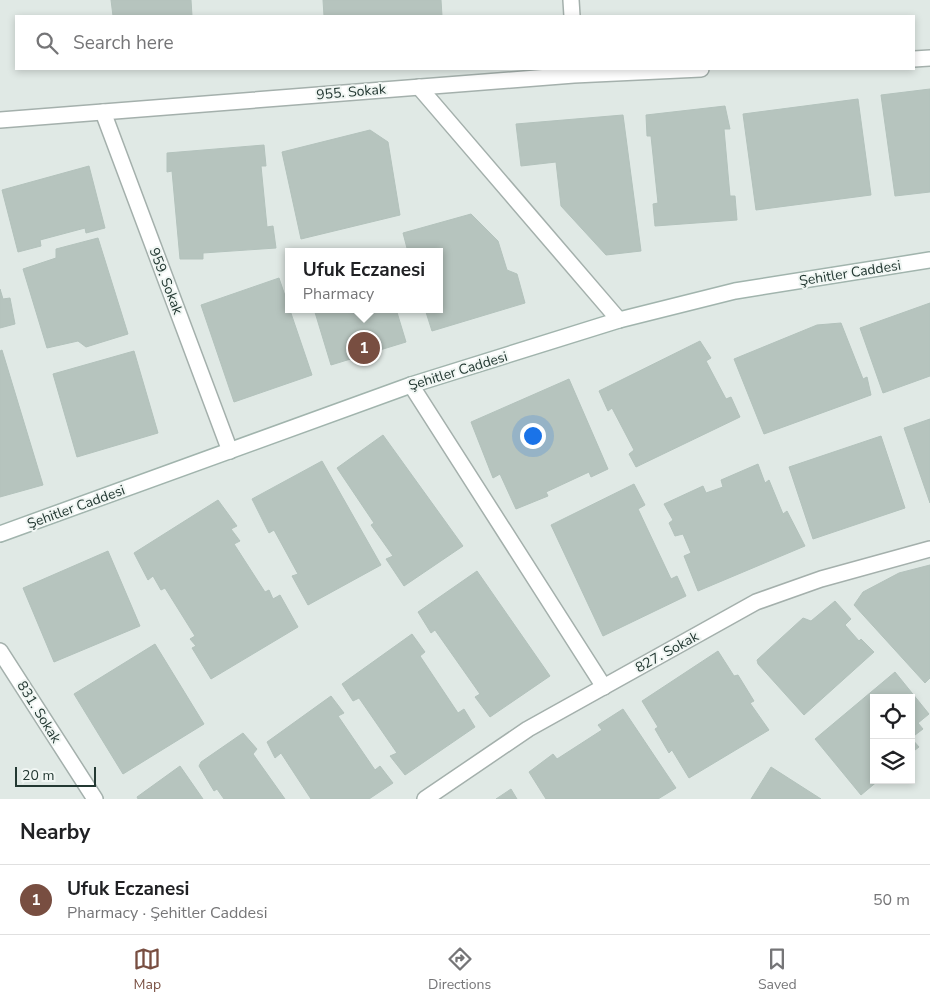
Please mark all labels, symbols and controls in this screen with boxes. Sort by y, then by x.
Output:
search box [15,15,915,70]
icon: search [33,29,61,57]
text: Search here [73,30,174,56]
street label: 955. Sokak [315,79,388,105]
street label: 959. Sokak [145,245,188,318]
popup [285,248,443,313]
street label: Şehitler Caddesi [798,256,902,290]
text: Ufuk Eczanesi [303,257,425,283]
text: Pharmacy [303,283,374,305]
pin: 1 [348,329,380,367]
street label: Şehitler Caddesi [406,347,510,395]
your location [520,423,546,449]
street label: Şehitler Caddesi [25,481,127,533]
street label: 827. Sokak [632,626,703,677]
street label: 831. Sokak [12,677,66,747]
map controls [870,694,915,784]
button: locate [870,694,915,739]
button: layers [870,739,915,784]
scale bar [15,764,96,787]
text: 20 m [22,766,54,785]
text: Nearby [20,818,90,846]
text: Ufuk Eczanesi [67,876,189,902]
text: 1 [31,889,41,911]
text: 50 m [873,889,910,911]
text: Pharmacy · Şehitler Caddesi [67,902,268,924]
tab: Map [133,945,161,994]
tab: Directions [428,945,491,994]
tab: Saved [758,945,797,994]

